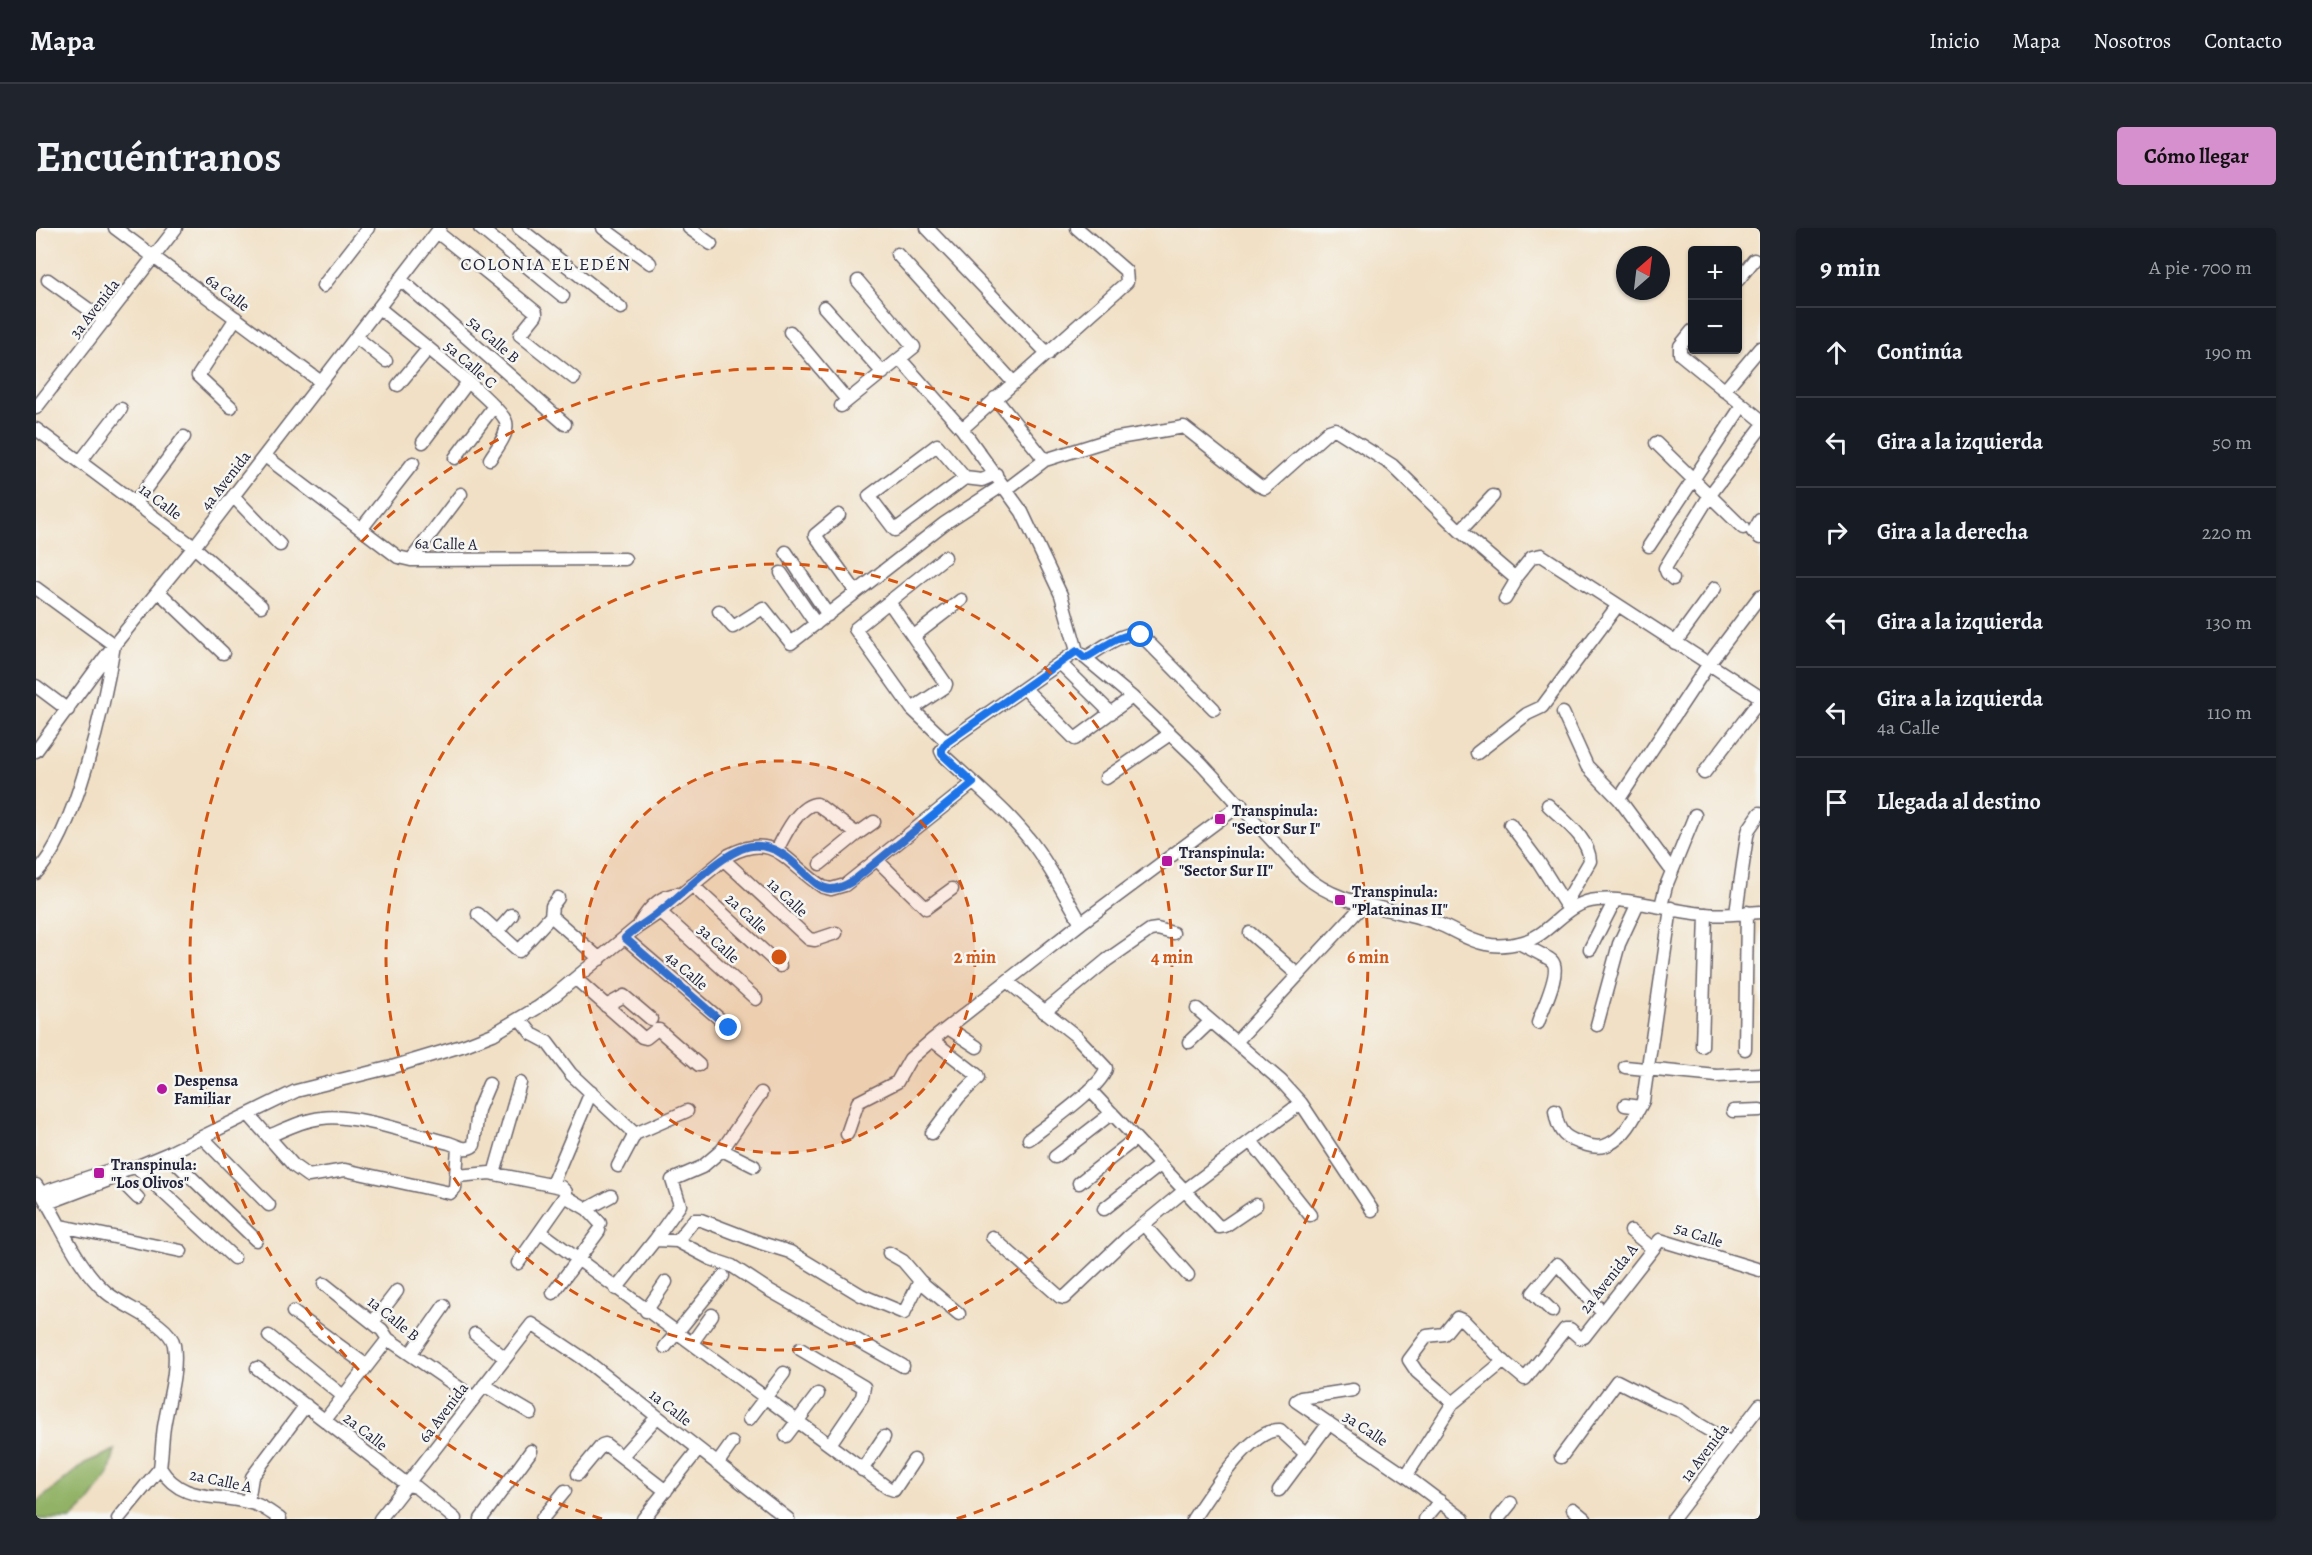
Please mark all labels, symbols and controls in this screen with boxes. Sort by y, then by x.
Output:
text: Mapa [30,22,95,60]
text: Inicio [1929,27,1979,55]
text: Mapa [2012,27,2061,55]
text: Nosotros [2094,27,2171,55]
text: Contacto [2204,27,2282,55]
button: Cómo llegar [2117,127,2276,185]
text: Encuéntranos [36,128,281,185]
north arrow [1616,246,1670,300]
map controls [1688,246,1742,354]
button: + [1688,246,1742,300]
text: 9 min [1820,250,1881,285]
district label: COLONIA EL EDÉN [460,252,632,276]
text: A pie · 700 m [2149,254,2252,281]
street label: 6a Calle [201,269,254,317]
street label: 3a Avenida [65,274,125,343]
button: − [1688,300,1742,354]
street label: 5a Calle B [462,311,524,369]
street label: 5a Calle C [439,336,501,394]
icon: ahead [1820,336,1853,369]
text: Continúa [1877,337,1963,367]
text: 190 m [2205,339,2252,366]
icon: left [1820,426,1853,459]
text: Gira a la izquierda [1877,427,2043,457]
text: 50 m [2212,429,2252,456]
street label: 4a Avenida [195,446,256,515]
street label: 1a Calle [134,478,186,525]
icon: right [1820,516,1853,549]
text: Gira a la derecha [1877,517,2028,547]
text: 220 m [2202,519,2252,546]
street label: 6a Calle A [414,532,478,556]
icon: left [1820,606,1853,639]
text: Gira a la izquierda [1877,607,2043,637]
text: 130 m [2206,609,2252,636]
route start [1127,621,1153,647]
text: Gira a la izquierda [1877,684,2043,714]
icon: left [1820,696,1853,729]
text: 110 m [2207,699,2252,726]
text: 4a Calle [1877,714,1940,741]
icon: arrive [1820,786,1853,819]
text: Llegada al destino [1877,787,2041,817]
place label: Transpinula: "Sector Sur I" [1232,800,1320,840]
marker: Transpinula: "Sector Sur I" [1213,812,1227,826]
place label: Transpinula: "Sector Sur II" [1179,842,1273,882]
marker: Transpinula: "Sector Sur II" [1160,854,1174,868]
street label: 1a Calle [762,873,813,922]
place label: Transpinula: "Plataninas II" [1352,881,1448,921]
street label: 2a Calle [720,888,772,939]
marker: Transpinula: "Plataninas II" [1333,893,1347,907]
street label: 3a Calle [692,919,744,969]
text: 2 min [954,945,996,969]
text: 4 min [1151,945,1193,969]
text: 6 min [1347,945,1389,969]
street label: 4a Calle [660,946,713,996]
centre of rings [769,947,789,967]
route end [715,1014,741,1040]
place label: Despensa Familiar [174,1070,238,1110]
marker: Despensa Familiar [155,1082,169,1096]
place label: Transpinula: "Los Olivos" [111,1154,196,1194]
marker: Transpinula: "Los Olivos" [92,1166,106,1180]
street label: 5a Calle [1672,1217,1726,1253]
street label: 2a Avenida A [1575,1239,1643,1318]
street label: 1a Calle B [363,1291,424,1347]
street label: 6a Avenida [414,1377,474,1447]
street label: 1a Calle [644,1384,696,1431]
street label: 3a Calle [1339,1406,1392,1452]
street label: 2a Calle [339,1408,392,1456]
street label: 1a Avenida [1675,1418,1735,1487]
street label: 2a Calle A [188,1464,255,1498]

